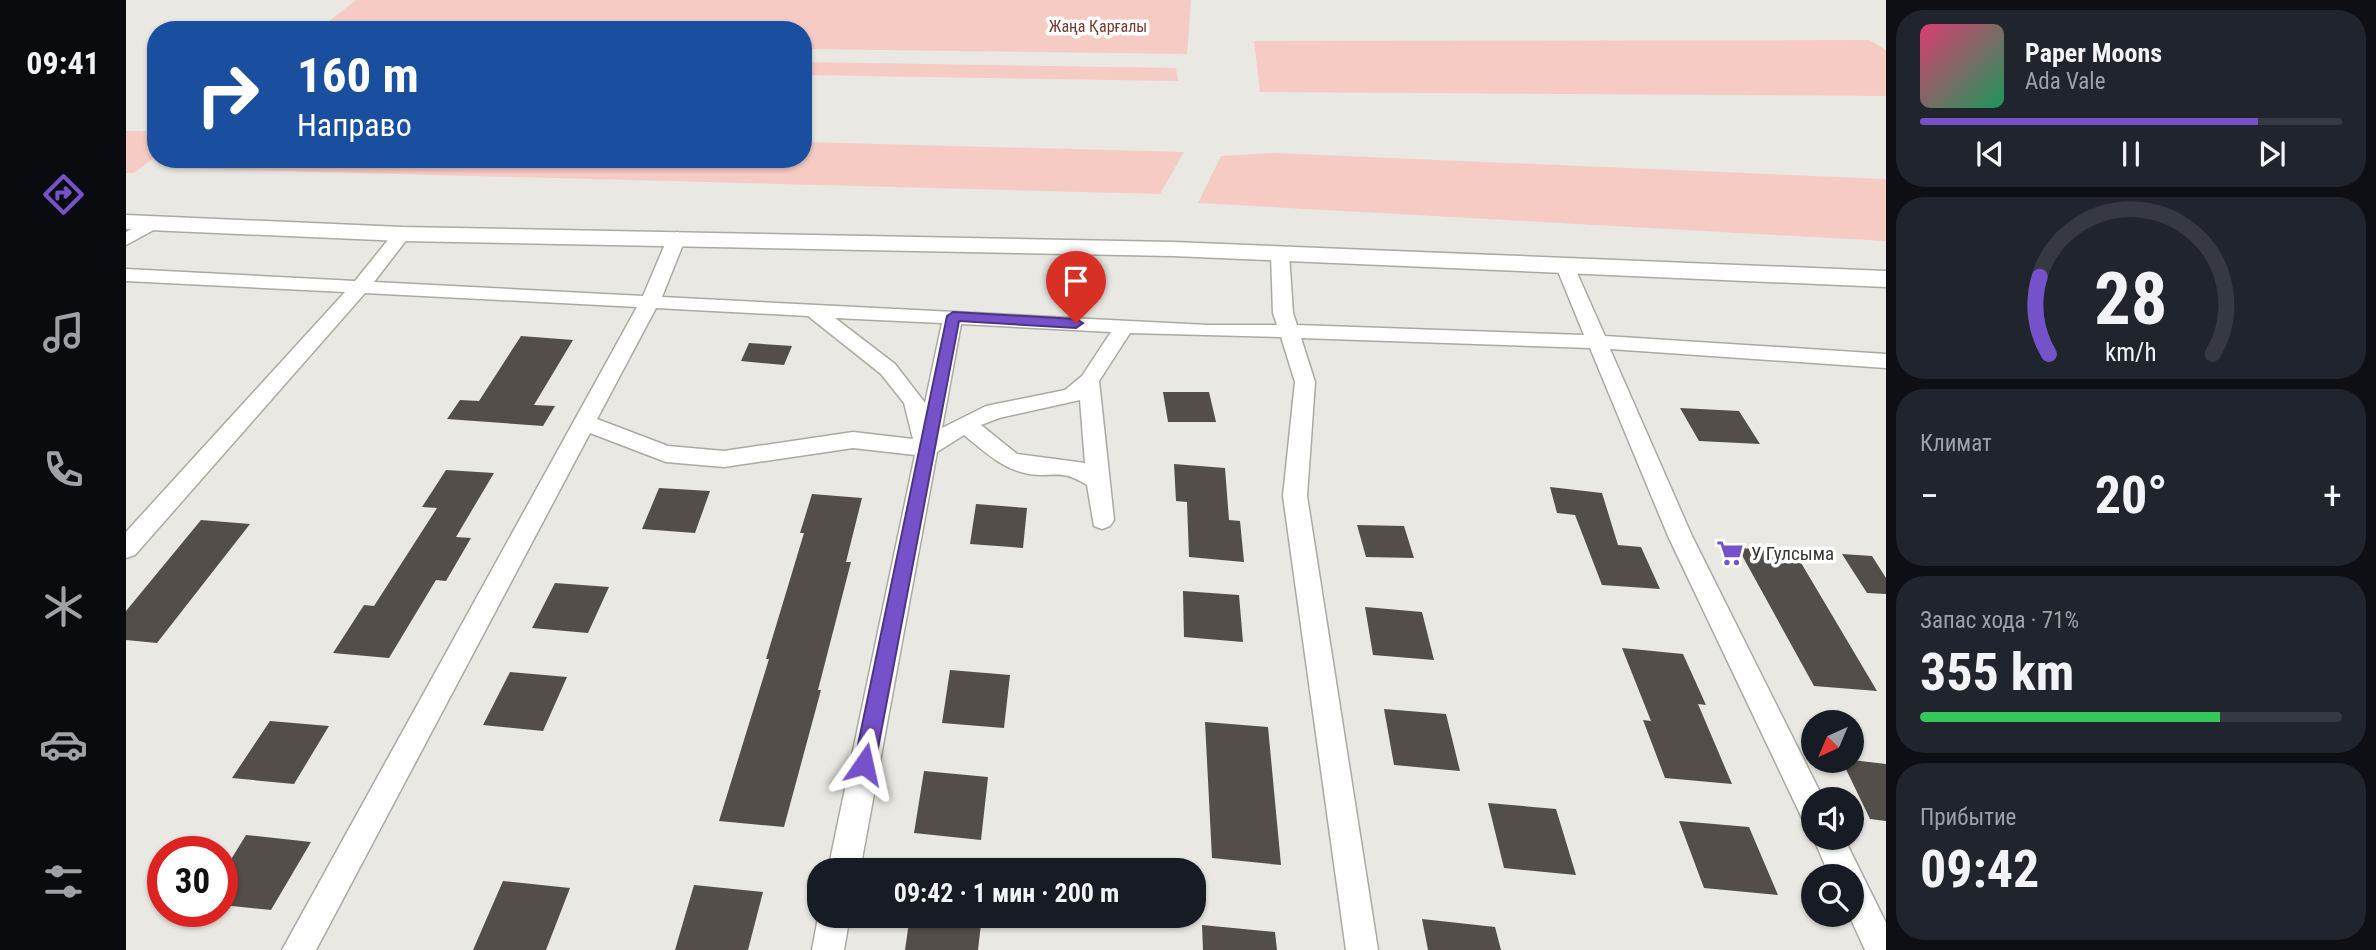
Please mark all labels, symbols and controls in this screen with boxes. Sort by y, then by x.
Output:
park label: Жаңа Қарғалы [1049,17,1147,36]
text: Paper Moons [2025,38,2162,68]
text: 09:41 [26,44,100,82]
text: 160 m [297,47,419,104]
icon: right [182,49,273,140]
text: Ada Vale [2025,68,2105,95]
text: Направо [297,106,412,144]
icon: previous [1971,135,2009,173]
icon: pause [2112,135,2150,173]
icon: next [2253,135,2291,173]
icon: directions [39,170,88,219]
pin [1046,251,1106,323]
text: 28 [2094,256,2168,342]
icon: arrive [1057,262,1095,300]
icon: music [39,308,88,357]
text: km/h [2105,338,2157,367]
text: Климат [1920,430,1992,457]
icon: phone [39,445,88,494]
text: 20° [2095,465,2167,526]
text: − [1920,474,1939,518]
text: + [2323,474,2342,518]
supermarket icon: У Гулсыма [1715,538,1745,568]
place label: У Гулсыма [1751,542,1834,565]
icon: climate [39,582,88,631]
text: Запас хода · 71% [1920,607,2079,634]
text: 355 km [1920,642,2074,703]
north arrow [1801,710,1864,774]
map controls [1801,710,1864,927]
icon: car [39,720,88,769]
position arrow [827,727,901,801]
button: sound [1801,787,1864,850]
text: Прибытие [1920,804,2016,831]
speed limit sign: 30 [147,836,238,927]
text: 09:42 [1920,839,2039,900]
icon: filters [39,857,88,906]
button: search [1801,864,1864,927]
text: 09:42 · 1 мин · 200 m [894,878,1119,908]

